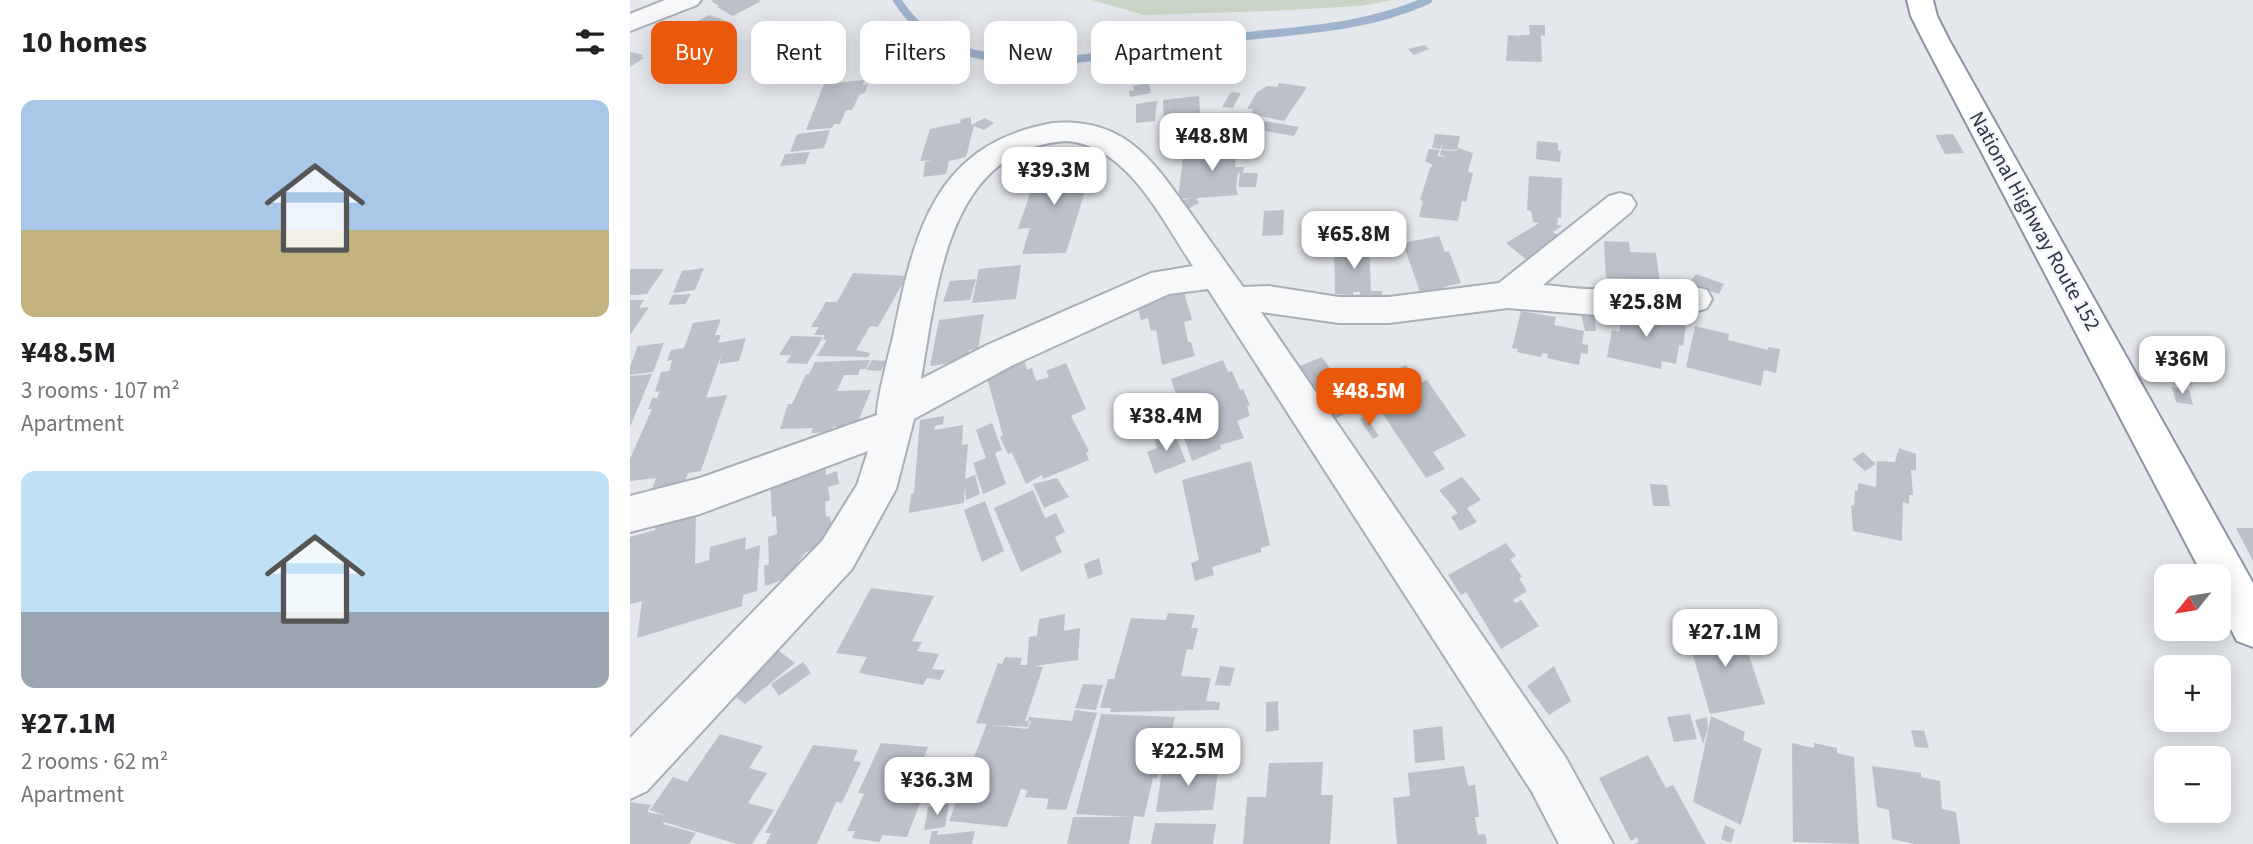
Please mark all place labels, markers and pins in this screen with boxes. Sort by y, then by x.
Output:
pin: ¥48.8M [1155,114,1269,173]
pin: ¥39.3M [997,148,1111,207]
pin: ¥65.8M [1297,212,1411,271]
pin: ¥25.8M [1589,280,1703,339]
pin: ¥36M [2141,336,2223,396]
pin: ¥48.5M [1312,368,1426,428]
pin: ¥38.4M [1109,393,1223,453]
pin: ¥27.1M [1668,610,1782,669]
pin: ¥22.5M [1131,728,1245,788]
pin: ¥36.3M [880,758,994,817]

